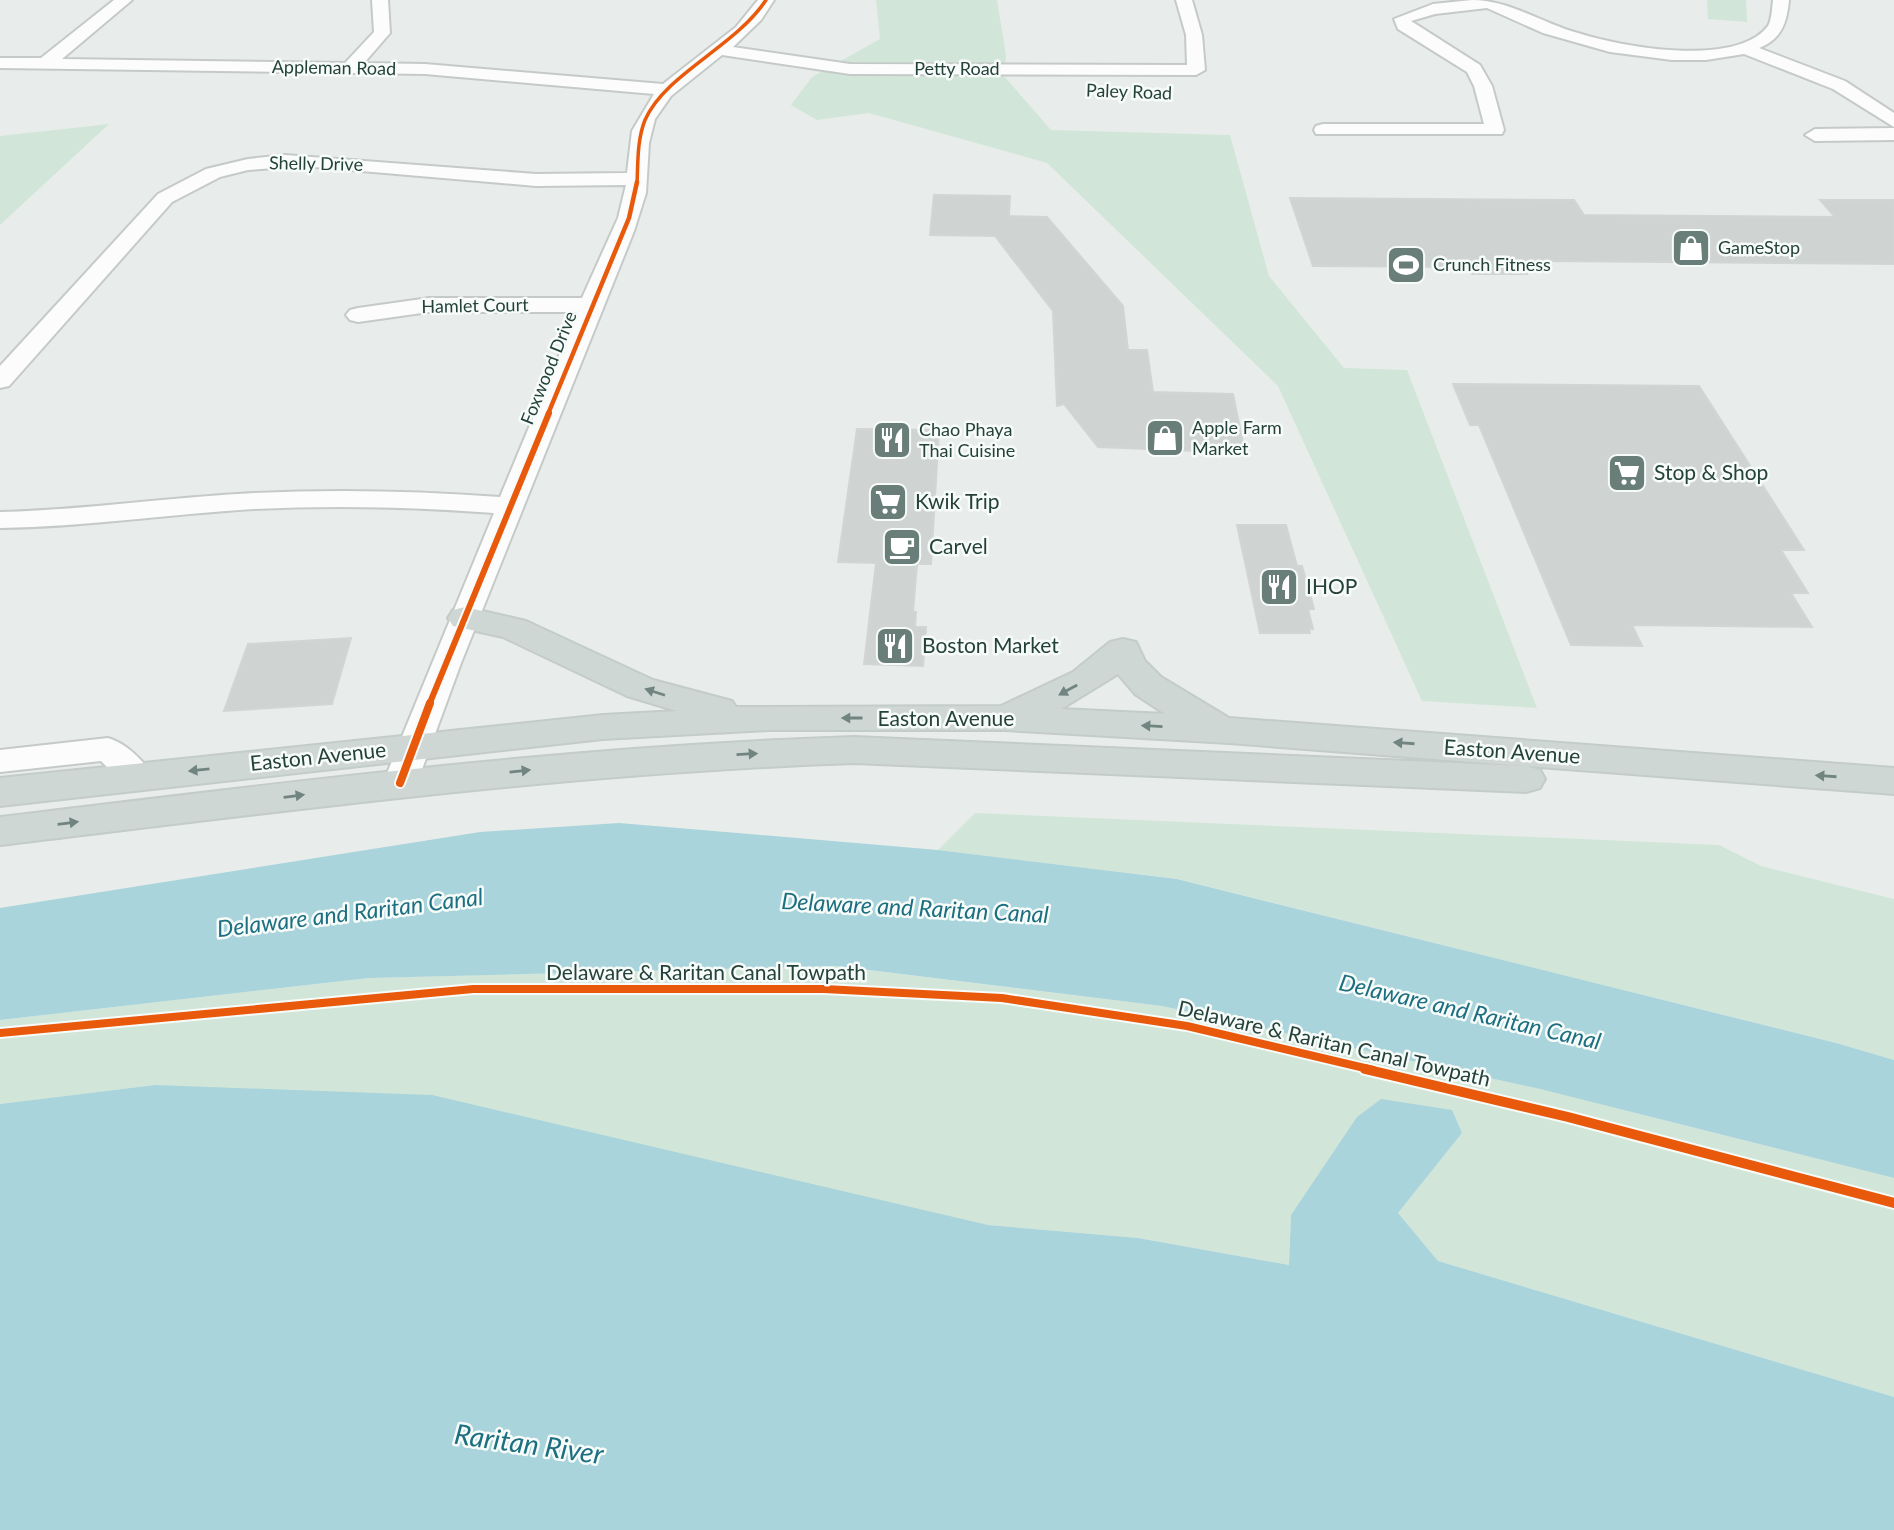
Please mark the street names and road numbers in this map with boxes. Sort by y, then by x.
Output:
street label: Appleman Road [272,55,396,79]
street label: Petty Road [914,57,1000,79]
street label: Paley Road [1085,79,1173,104]
street label: Shelly Drive [269,151,363,175]
street label: Hamlet Court [421,293,529,317]
street label: Foxwood Drive [515,308,581,427]
street label: Easton Avenue [878,705,1014,730]
street label: Easton Avenue [1443,733,1581,768]
street label: Easton Avenue [248,736,387,775]
street label: Delaware & Raritan Canal Towpath [546,959,866,984]
street label: Delaware & Raritan Canal Towpath [1176,994,1493,1091]

